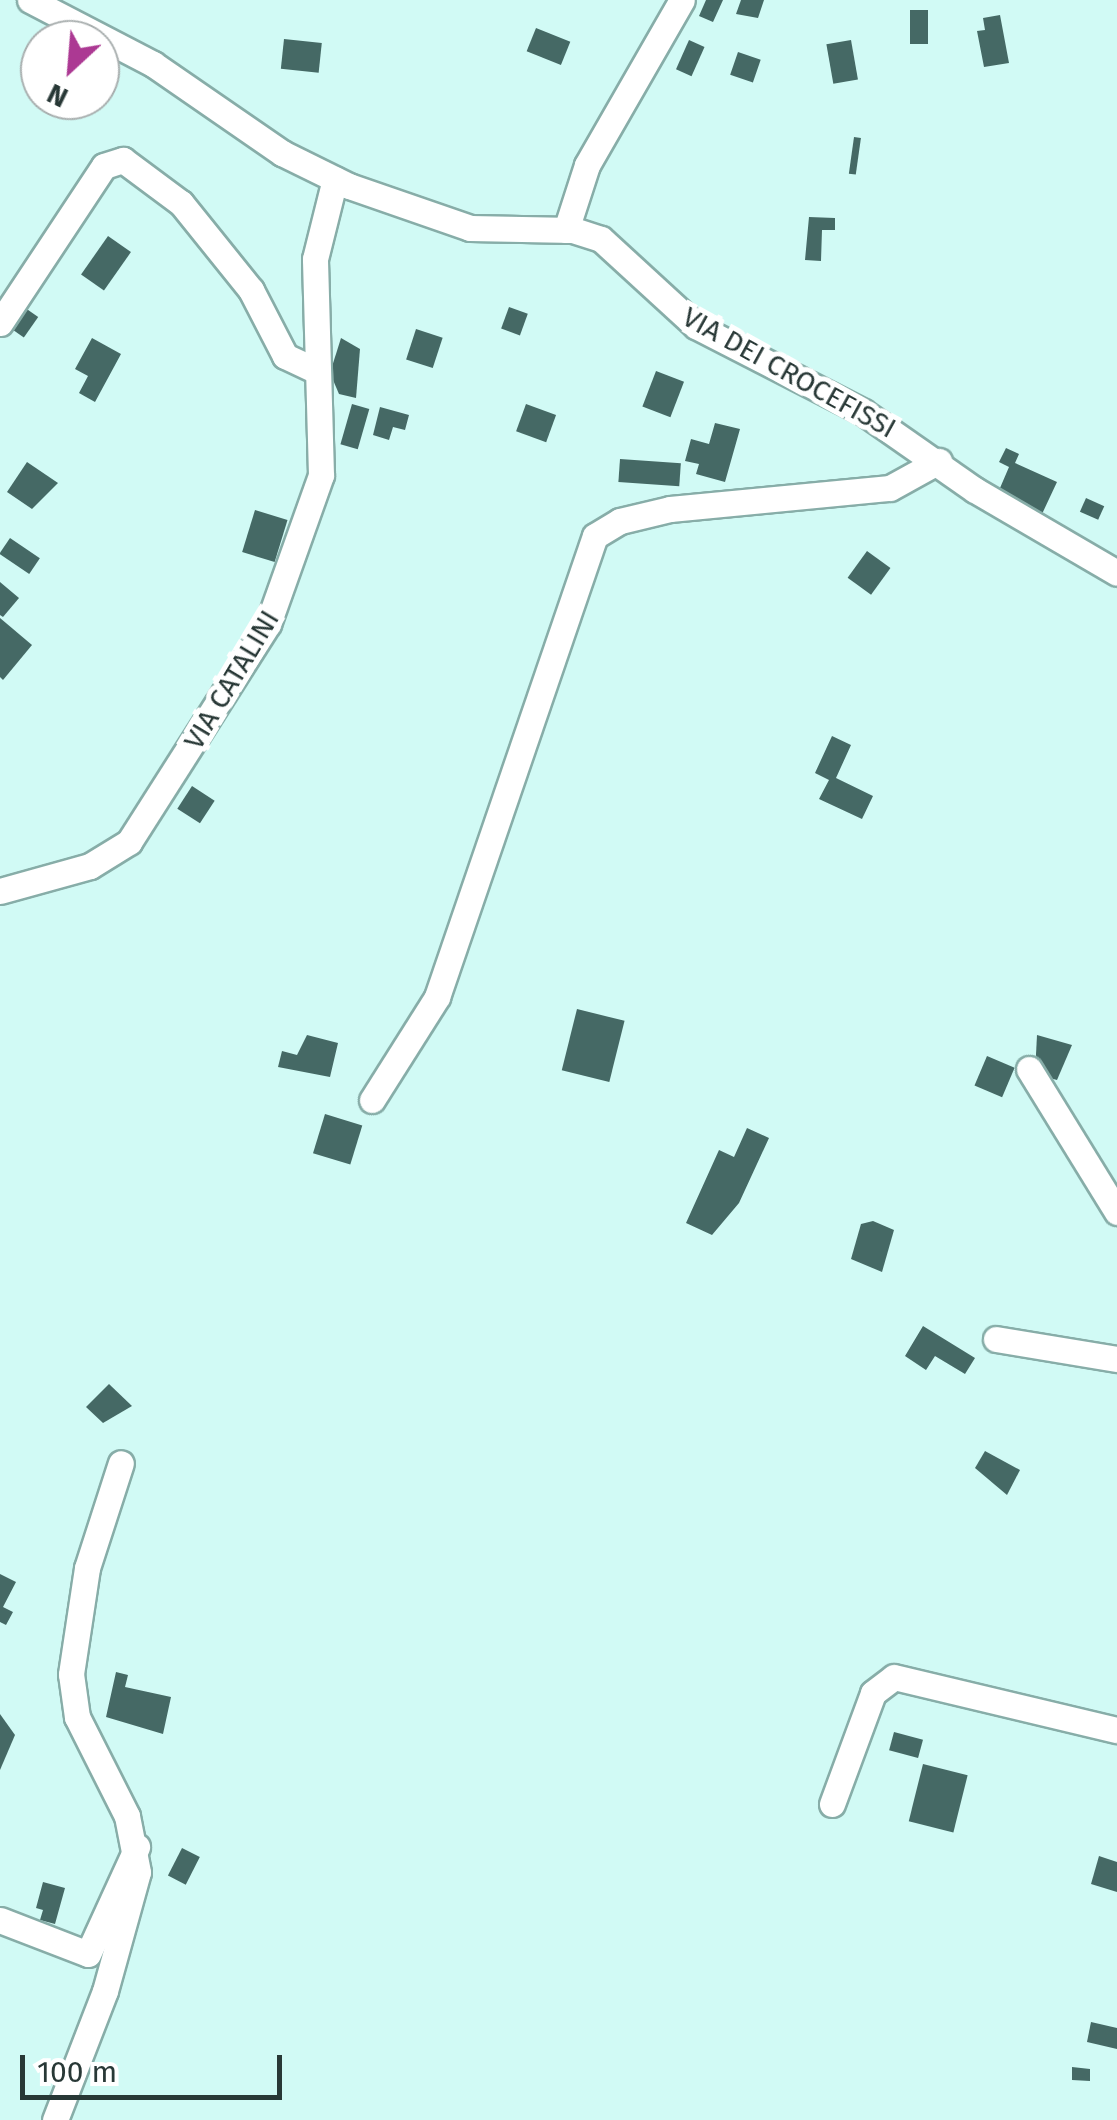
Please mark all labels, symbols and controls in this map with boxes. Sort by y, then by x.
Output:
north arrow [20,20,120,120]
text: N [42,77,73,115]
street label: VIA DEI CROCEFISSI [676,300,902,446]
street label: VIA CATALINI [177,604,287,756]
scale bar [25,2035,288,2097]
text: 100 m [37,2054,117,2090]

